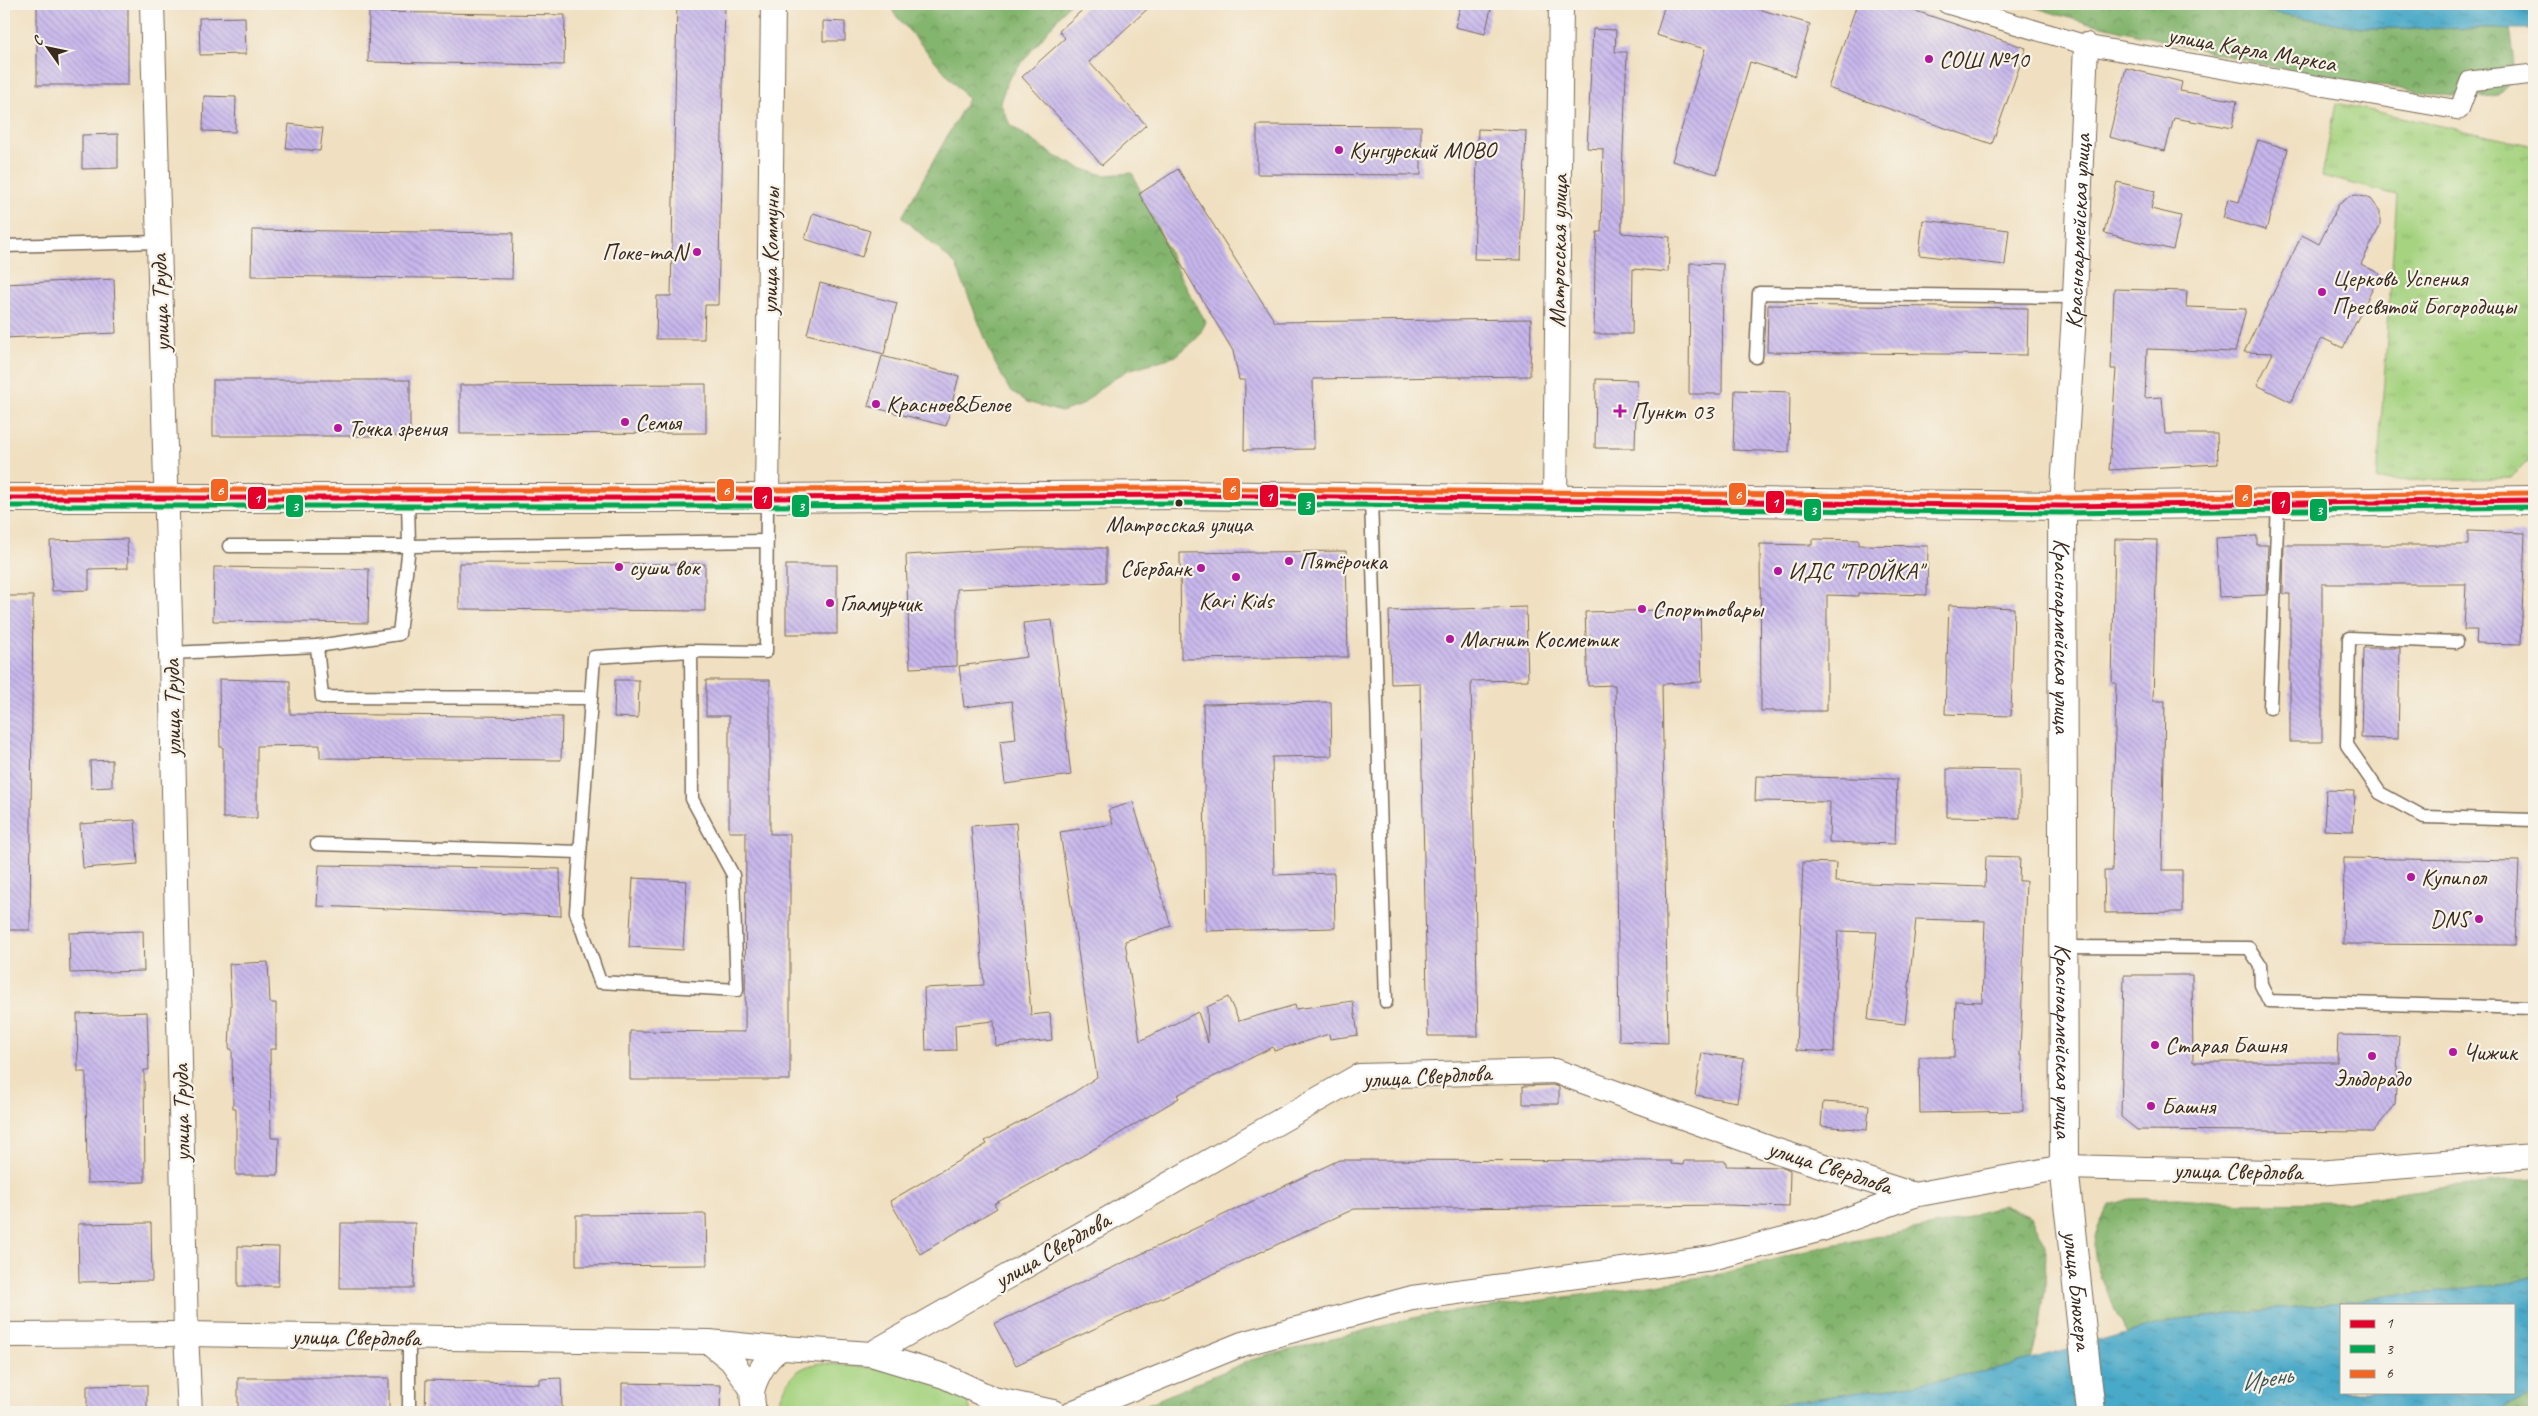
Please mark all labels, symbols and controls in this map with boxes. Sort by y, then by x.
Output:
street label: улица Карла Маркса [2164,19,2340,79]
north arrow [22,22,72,72]
text: С [29,32,48,49]
place label: СОШ №10 [1939,44,2031,74]
marker: СОШ №10 [1923,53,1935,65]
street label: Красноармейская улица [2058,132,2097,330]
place label: Кунгурский МОВО [1349,135,1498,165]
marker: Кунгурский МОВО [1333,144,1345,156]
street label: Матросская улица [1542,173,1574,328]
street label: улица Коммуны [754,185,786,317]
place label: Поке-maN [602,237,691,267]
marker: Поке-maN [691,246,703,258]
street label: улица Труда [143,252,177,354]
place label: Церковь Успения Пресвятой Богородицы [2332,263,2518,321]
marker: Церковь Успения Пресвятой Богородицы [2316,286,2328,298]
place label: Красное&Белое [886,389,1012,419]
place label: Пункт 03 [1631,396,1715,426]
marker: Красное&Белое [870,398,882,410]
marker: Пункт 03 [1613,404,1627,418]
place label: Семья [635,407,682,437]
place label: Точка зрения [348,413,448,443]
marker: Семья [619,416,631,428]
marker: Точка зрения [332,422,344,434]
line badge: 6 [1222,477,1241,501]
line badge: 6 [210,478,229,502]
line badge: 6 [716,478,735,502]
text: 6 [1229,480,1237,497]
text: 6 [217,482,225,499]
text: 6 [723,482,731,499]
line badge: 6 [1728,482,1747,506]
line badge: 1 [1259,484,1279,508]
line badge: 6 [2234,484,2253,508]
line badge: 1 [247,486,267,510]
line badge: 1 [753,486,773,510]
text: 6 [1735,486,1743,503]
text: 1 [1266,488,1274,505]
text: 6 [2241,488,2249,505]
text: 1 [254,490,262,507]
text: 1 [760,490,768,507]
line badge: 1 [1765,490,1785,514]
line badge: 1 [2271,491,2291,515]
line badge: 3 [1297,492,1316,516]
line badge: 3 [285,494,304,518]
line badge: 3 [791,494,810,518]
text: 1 [1772,494,1780,511]
text: 1 [2278,495,2286,512]
text: 3 [1304,496,1312,513]
text: 3 [292,498,300,515]
text: 3 [798,498,806,515]
marker: Матросская улица [1174,498,1184,508]
line badge: 3 [1803,498,1822,522]
line badge: 3 [2309,498,2328,522]
text: 3 [1810,502,1818,519]
text: 3 [2316,502,2324,519]
place label: Матросская улица [1106,510,1254,539]
street label: Красноармейская улица [2047,539,2078,735]
place label: Пятёрочка [1299,546,1388,576]
place label: суши вок [629,552,701,582]
place label: Сбербанк [1120,553,1193,583]
marker: Пятёрочка [1283,555,1295,567]
place label: ИДС "ТРОЙКА" [1788,556,1928,586]
marker: суши вок [613,561,625,573]
marker: Сбербанк [1195,562,1207,574]
marker: ИДС "ТРОЙКА" [1772,565,1784,577]
marker: Kari Kids [1230,571,1242,583]
place label: Kari Kids [1199,585,1275,615]
place label: Гламурчик [840,588,923,618]
place label: Спорттовары [1652,594,1765,624]
marker: Гламурчик [824,597,836,609]
marker: Спорттовары [1636,603,1648,615]
place label: Магнит Косметик [1460,624,1620,654]
marker: Магнит Косметик [1444,633,1456,645]
street label: улица Труда [156,658,188,759]
place label: Купипол [2421,862,2488,892]
marker: Купипол [2405,871,2417,883]
place label: DNS [2430,904,2472,934]
marker: DNS [2473,913,2485,925]
street label: Красноармейская улица [2048,944,2079,1140]
place label: Старая Башня [2165,1030,2287,1060]
place label: Чижик [2463,1037,2519,1067]
marker: Старая Башня [2149,1039,2161,1051]
marker: Чижик [2447,1046,2459,1058]
marker: Эльдорадо [2366,1050,2378,1062]
street label: улица Свердлова [1360,1058,1494,1094]
street label: улица Труда [165,1063,197,1164]
place label: Эльдорадо [2333,1063,2412,1093]
place label: Башня [2161,1091,2216,1121]
marker: Башня [2145,1100,2157,1112]
street label: улица Свердлова [1762,1132,1898,1202]
street label: улица Свердлова [2171,1155,2305,1187]
street label: улица Свердлова [987,1204,1117,1296]
street label: улица Блюхера [2056,1227,2099,1353]
legend [2340,1304,2516,1394]
text: 1 [2386,1314,2394,1333]
street label: улица Свердлова [289,1321,423,1353]
text: 3 [2386,1340,2394,1359]
water label: Ирень [2238,1358,2297,1399]
text: 6 [2386,1364,2394,1383]

